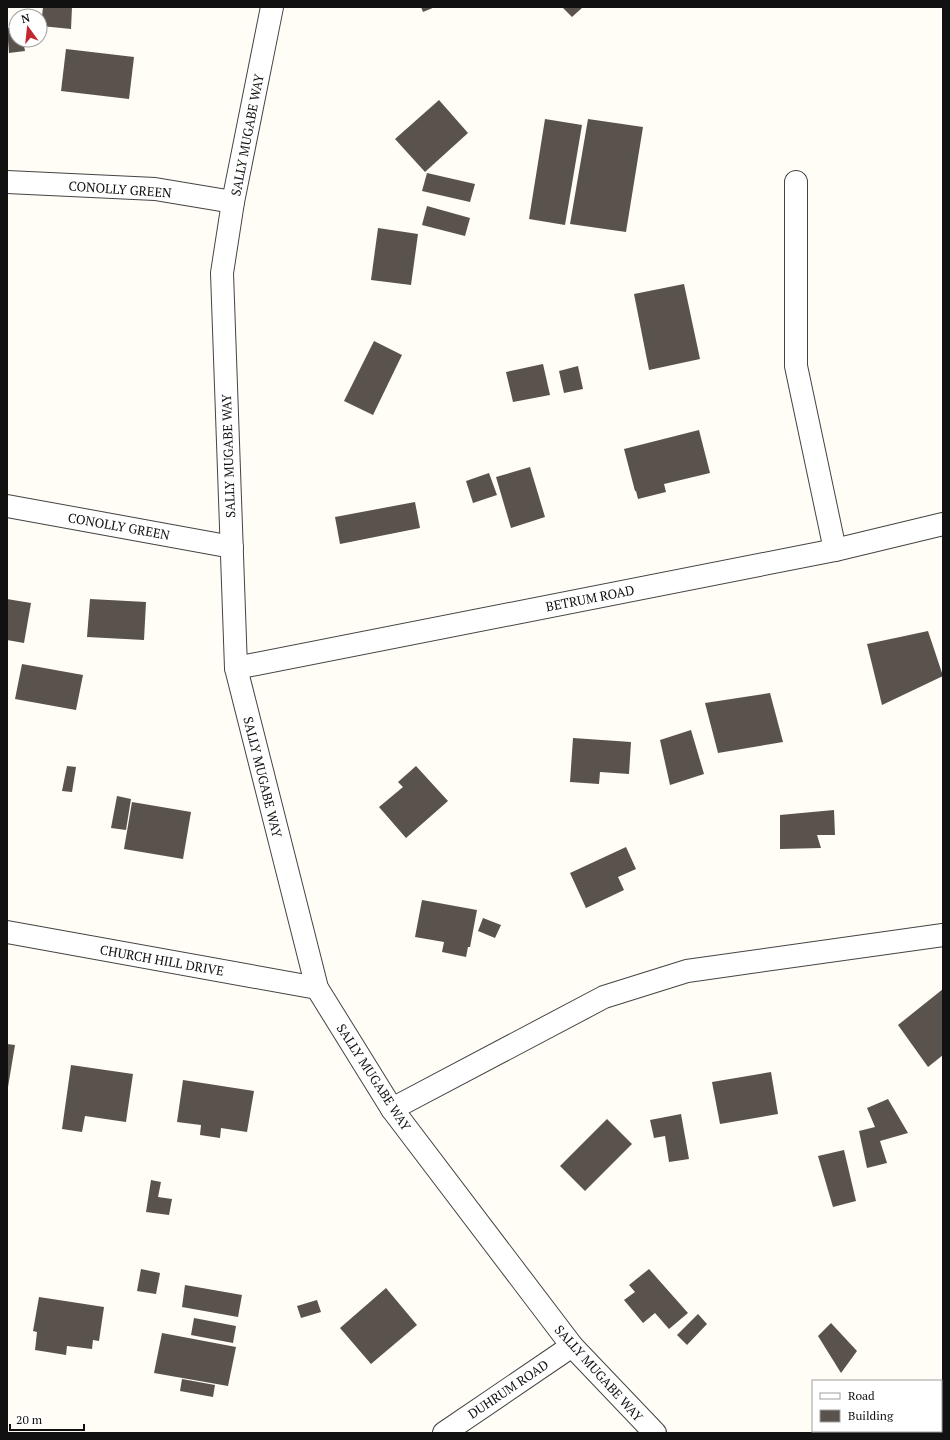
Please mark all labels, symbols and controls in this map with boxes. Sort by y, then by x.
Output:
north arrow [8,8,48,48]
text: N [20,10,32,26]
street label: SALLY MUGABE WAY [226,72,268,198]
street label: CONOLLY GREEN [68,176,173,202]
street label: SALLY MUGABE WAY [217,393,239,518]
street label: CONOLLY GREEN [67,508,172,544]
street label: BETRUM ROAD [544,581,636,615]
street label: SALLY MUGABE WAY [239,715,287,840]
street label: CHURCH HILL DRIVE [99,940,225,980]
street label: SALLY MUGABE WAY [333,1020,416,1134]
street label: SALLY MUGABE WAY [551,1321,648,1426]
street label: DUHRUM ROAD [464,1355,552,1423]
legend [812,1380,942,1432]
text: Road [848,1388,875,1403]
scale bar [10,1406,84,1432]
text: Building [848,1408,894,1423]
text: 20 m [16,1412,43,1427]

